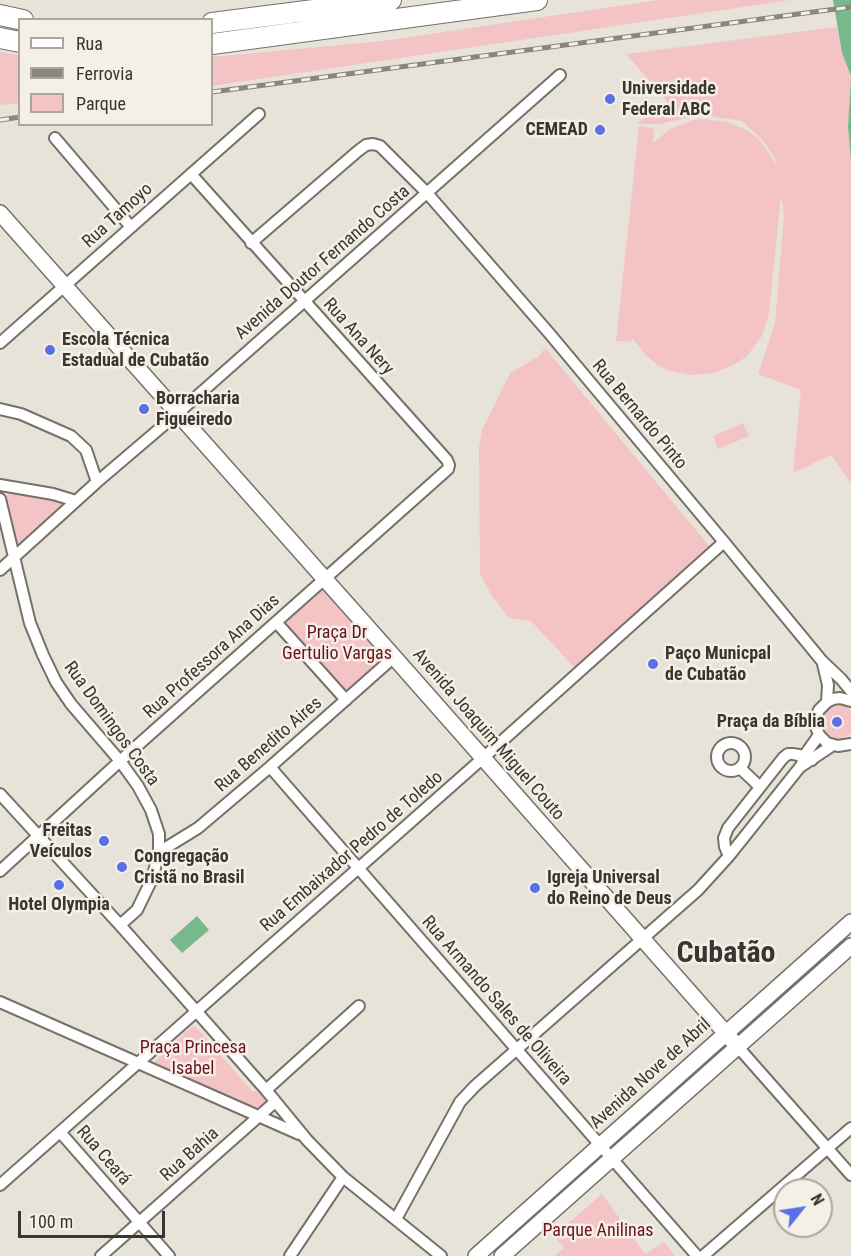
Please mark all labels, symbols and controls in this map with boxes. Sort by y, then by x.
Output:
legend [18,18,213,126]
text: Rua [76,33,103,54]
text: Ferrovia [76,63,133,84]
place label: Universidade Federal ABC [622,78,716,121]
marker: Universidade Federal ABC [603,92,617,106]
text: Parque [76,93,126,114]
place label: CEMEAD [526,119,588,141]
marker: CEMEAD [593,123,607,137]
street label: Rua Tamoyo [78,179,158,253]
street label: Avenida Doutor Fernando Costa [231,181,415,345]
street label: Rua Ana Nery [318,294,398,380]
place label: Escola Técnica Estadual de Cubatão [62,329,209,372]
marker: Escola Técnica Estadual de Cubatão [43,343,57,357]
street label: Rua Bernardo Pinto [587,356,691,474]
place label: Borracharia Figueiredo [156,388,240,430]
marker: Borracharia Figueiredo [137,402,151,416]
street label: Rua Professora Ana Dias [139,590,285,724]
park label: Praça Dr Gertulio Vargas [282,622,392,664]
place label: Paço Municpal de Cubatão [665,643,771,686]
street label: Avenida Joaquim Miguel Couto [408,645,568,825]
marker: Paço Municpal de Cubatão [646,657,660,671]
street label: Rua Domingos Costa [59,658,163,790]
street label: Rua Benedito Aires [211,693,327,797]
place label: Praça da Bíblia [717,711,825,733]
marker: Praça da Bíblia [830,715,844,729]
street label: Rua Embaixador Pedro de Toledo [256,767,448,937]
place label: Freitas Veículos [30,820,92,862]
marker: Freitas Veículos [97,834,111,848]
place label: Congregação Cristã no Brasil [134,846,245,888]
marker: Congregação Cristã no Brasil [115,860,129,874]
place label: Igreja Universal do Reino de Deus [547,867,672,910]
marker: Hotel Olympia [52,878,66,892]
marker: Igreja Universal do Reino de Deus [528,881,542,895]
place label: Hotel Olympia [8,894,110,916]
street label: Rua Armando Sales de Oliveira [417,912,575,1090]
district label: Cubatão [676,936,776,972]
street label: Avenida Nove de Abril [586,1014,716,1134]
park label: Praça Princesa Isabel [140,1037,246,1080]
street label: Rua Ceará [71,1122,135,1190]
street label: Rua Bahia [156,1123,224,1187]
north arrow [773,1178,833,1238]
text: N [807,1191,828,1209]
scale bar [21,1199,168,1237]
text: 100 m [29,1211,73,1232]
park label: Parque Anilinas [542,1220,654,1242]

